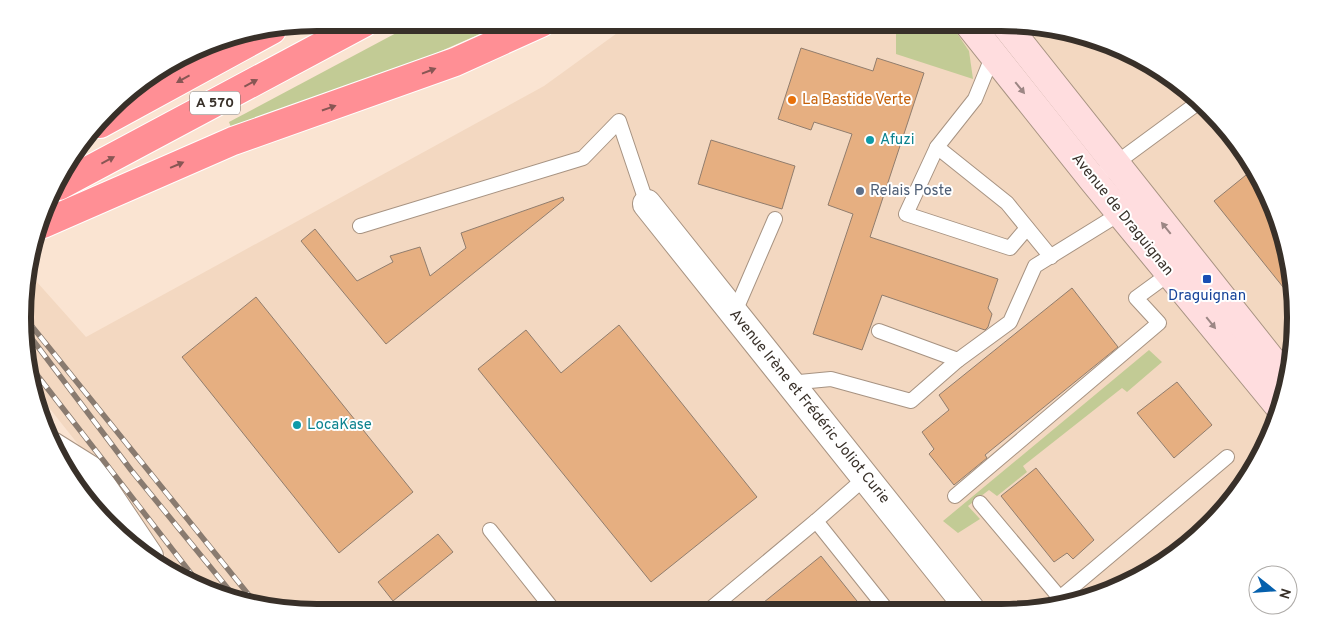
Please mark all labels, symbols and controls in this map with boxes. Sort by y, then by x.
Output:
one-way arrow [422,67,436,75]
one-way arrow [176,75,190,83]
one-way arrow [244,79,259,87]
one-way arrow [1015,81,1026,94]
place label: La Bastide Verte [802,91,911,110]
road number: A 570 [190,92,240,115]
marker: La Bastide Verte [786,94,798,106]
one-way arrow [322,104,337,112]
place label: Afuzi [880,131,915,150]
marker: Afuzi [864,134,876,146]
street label: Avenue de Draguignan [1067,150,1177,280]
one-way arrow [101,156,115,164]
one-way arrow [170,161,185,169]
place label: Relais Poste [870,182,952,201]
marker: Relais Poste [854,185,866,197]
one-way arrow [1161,222,1172,235]
marker: Draguignan [1201,273,1213,285]
place label: Draguignan [1168,287,1246,306]
street label: Avenue Irène et Frédéric Joliot Curie [725,306,893,508]
one-way arrow [1205,316,1216,329]
place label: LocaKase [307,416,372,435]
marker: LocaKase [291,419,303,431]
north arrow [1248,565,1298,615]
text: N [1274,586,1294,601]

